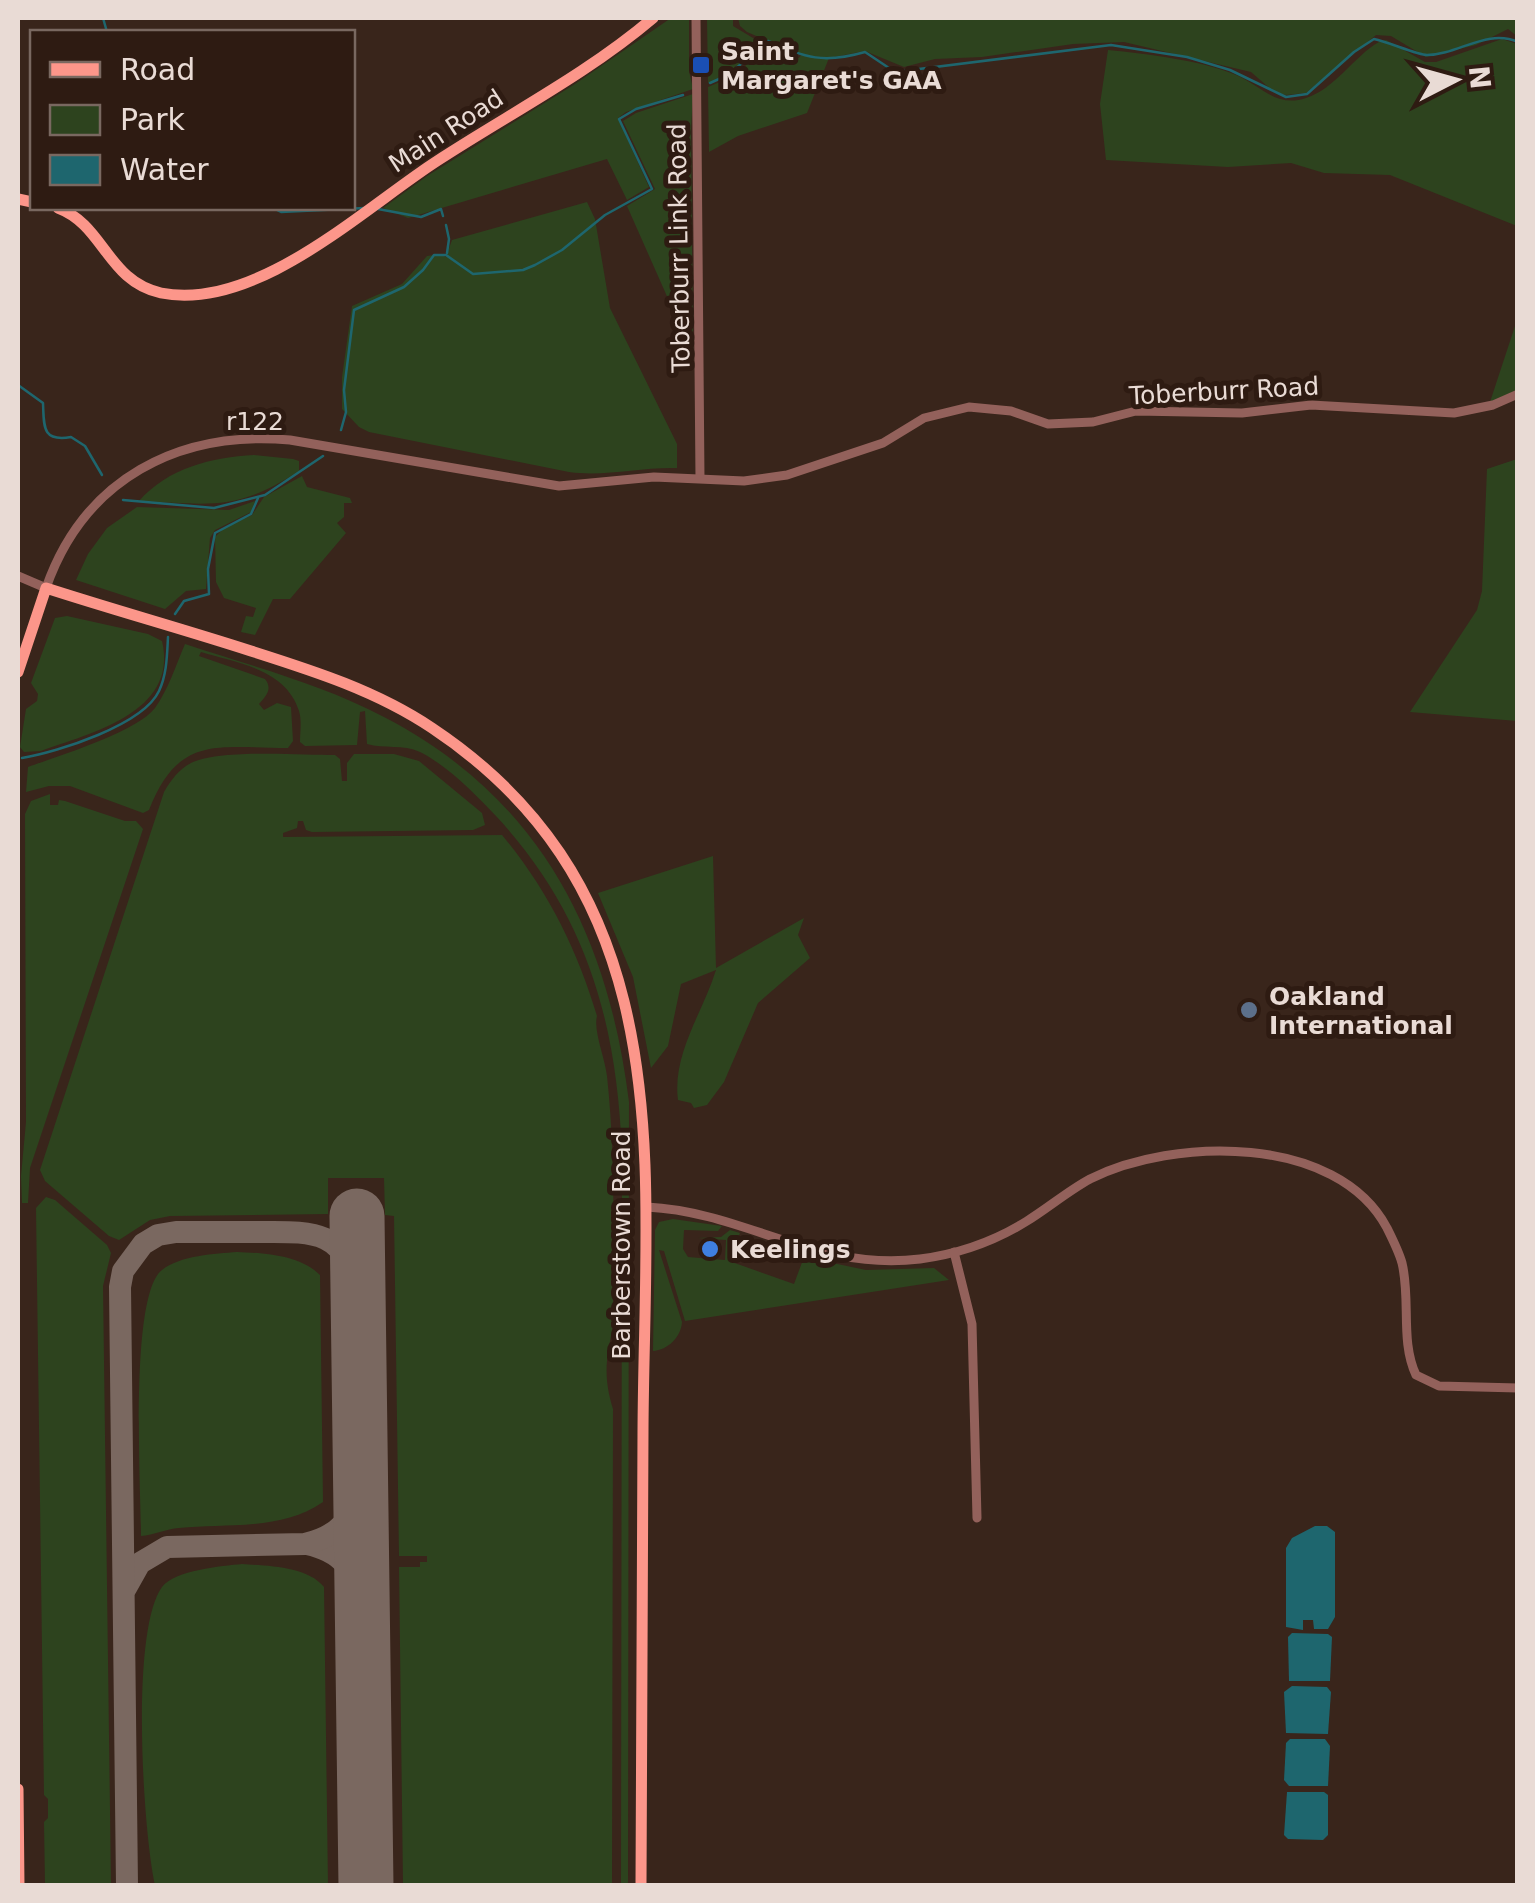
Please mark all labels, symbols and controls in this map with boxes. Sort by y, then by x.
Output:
legend [30,30,355,210]
north arrow [1405,30,1505,130]
place label: Saint Margaret's GAA [721,37,942,95]
text: Road [120,52,195,87]
marker: Saint Margaret's GAA [690,54,712,76]
text: N [1462,64,1497,91]
street label: Main Road [383,83,509,179]
text: Park [120,102,185,137]
street label: Toberburr Link Road [662,123,696,374]
text: Water [120,152,209,187]
street label: Toberburr Road [1127,372,1320,411]
street label: r122 [226,407,284,436]
place label: Oakland International [1269,982,1453,1040]
marker: Oakland International [1238,999,1260,1021]
street label: Barberstown Road [607,1130,636,1360]
place label: Keelings [730,1235,851,1264]
marker: Keelings [699,1238,721,1260]

